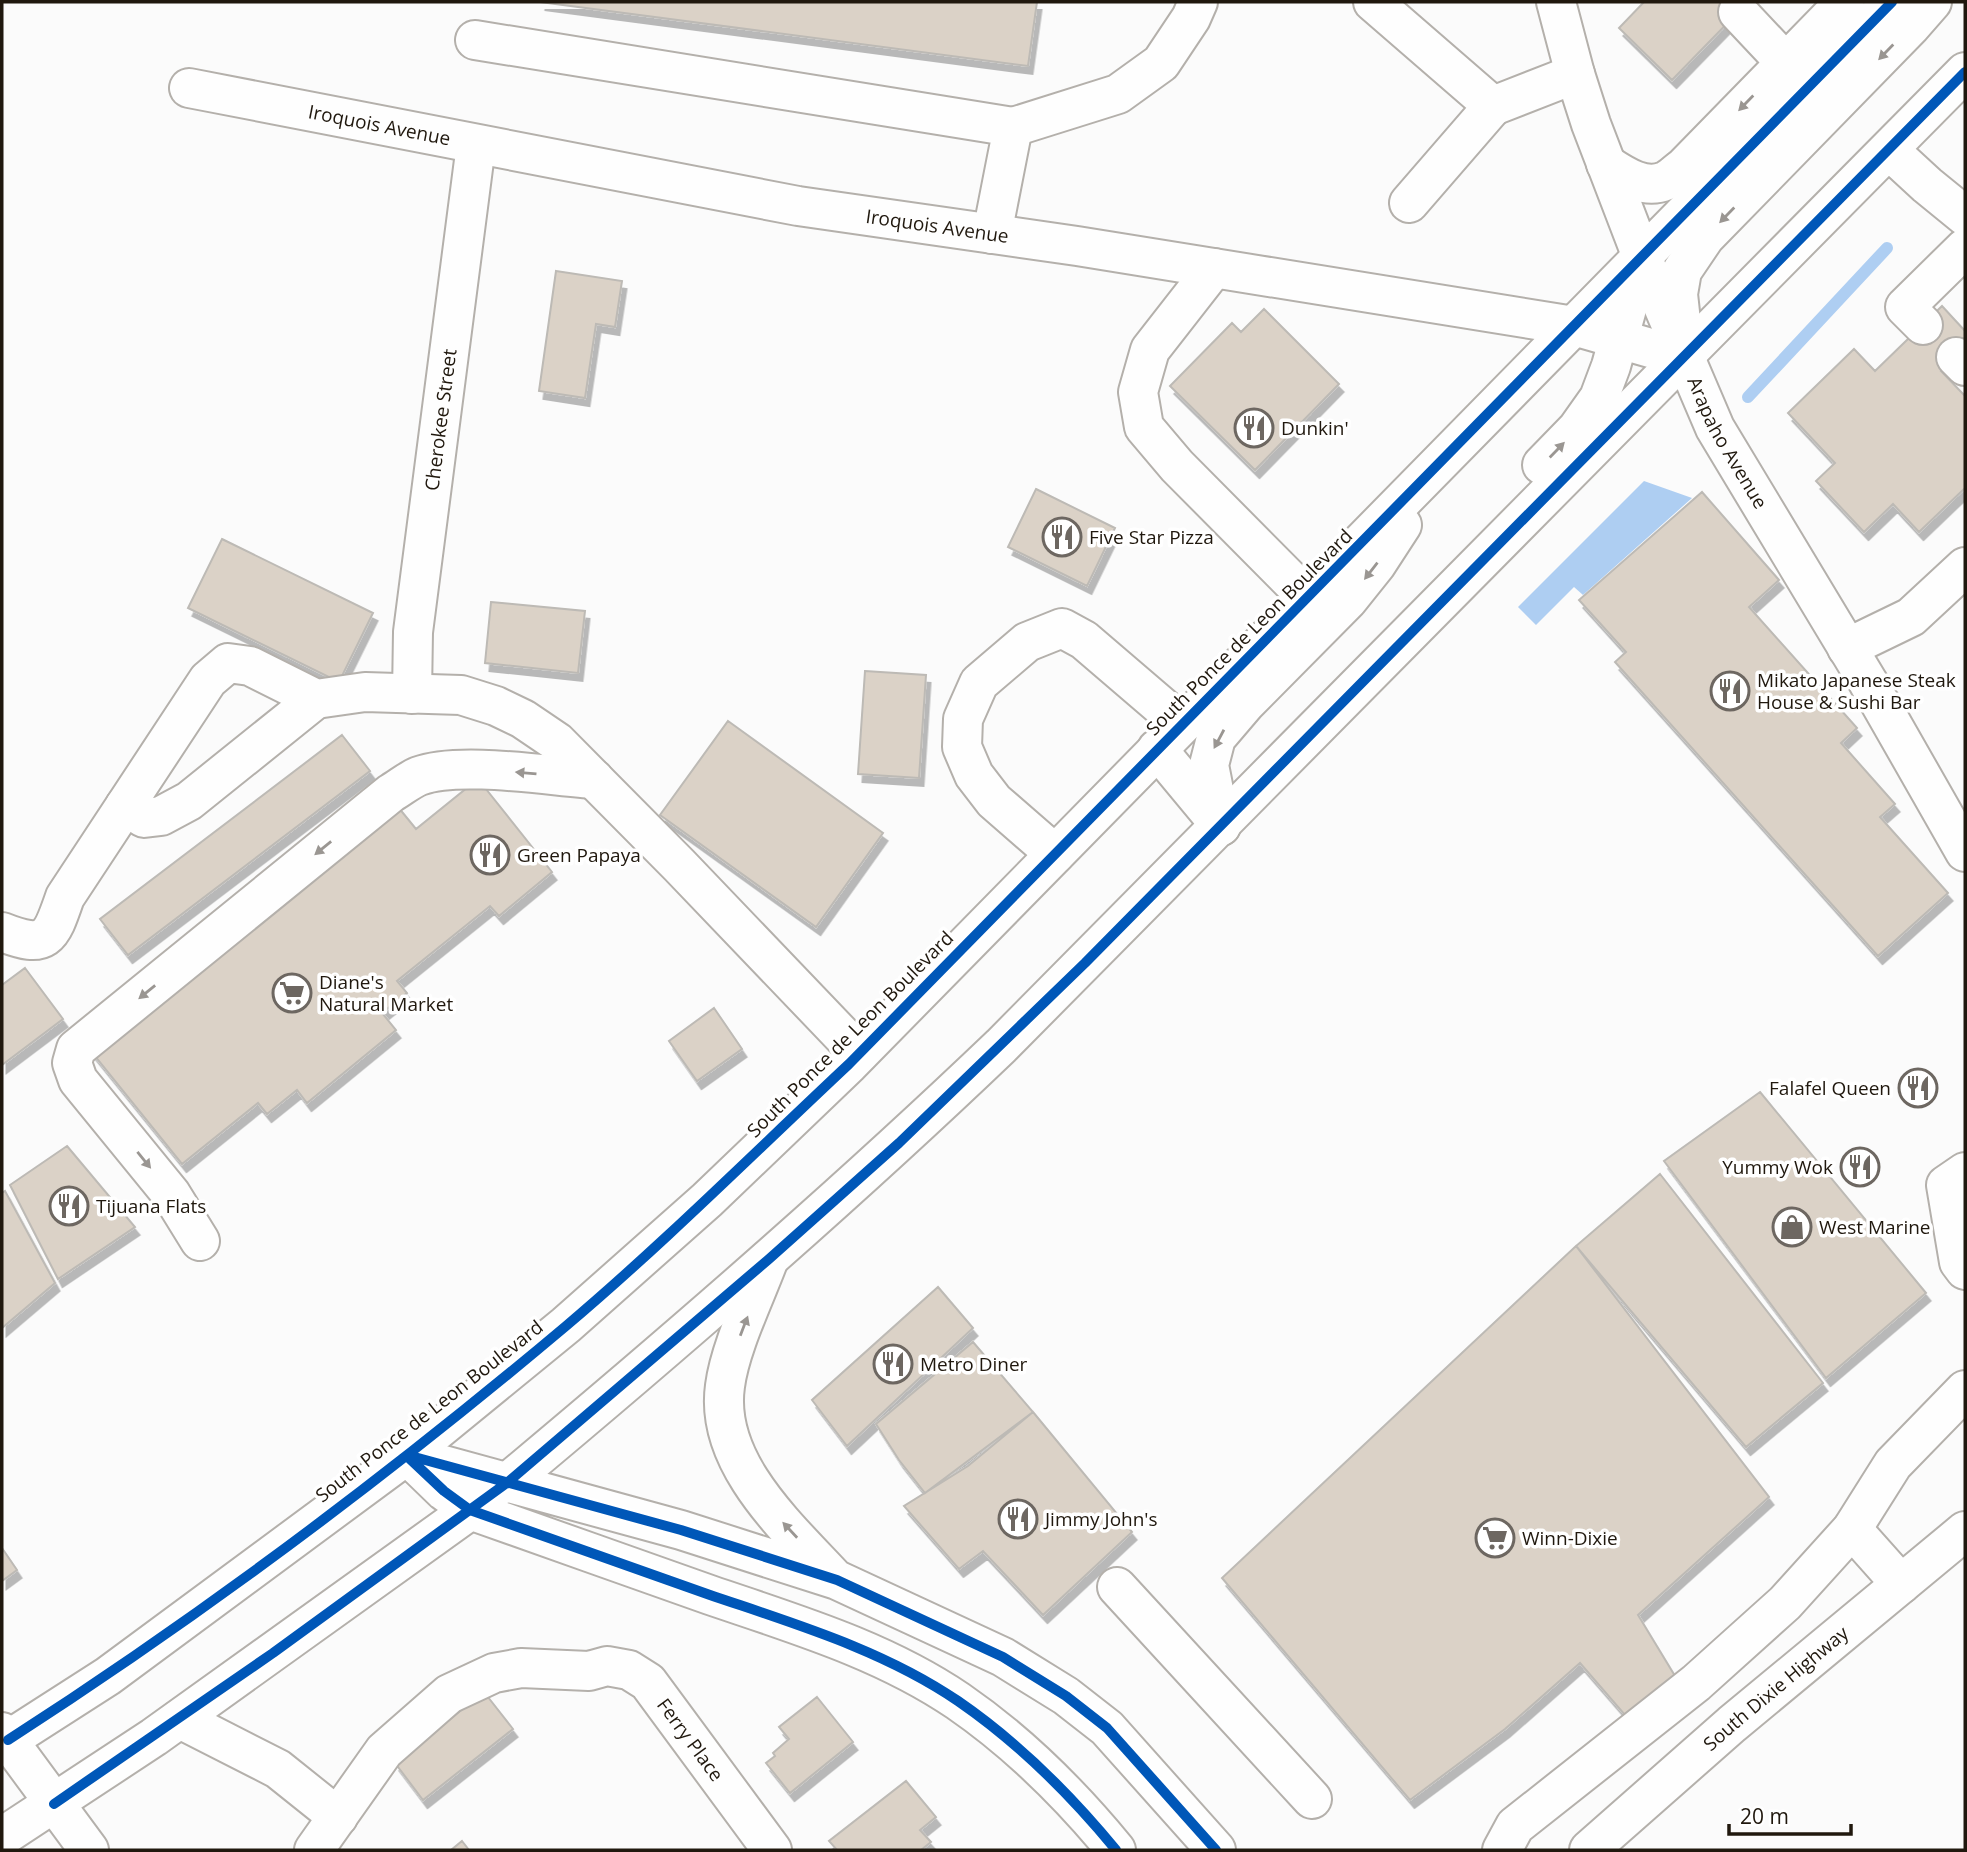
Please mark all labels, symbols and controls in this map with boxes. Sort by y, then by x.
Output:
one-way arrow [1878,43,1894,60]
one-way arrow [1739,94,1755,111]
street label: Iroquois Avenue [306,98,453,151]
street label: Iroquois Avenue [864,203,1010,249]
one-way arrow [1719,206,1735,223]
street label: Cherokee Street [418,347,463,492]
street label: Arapaho Avenue [1682,373,1774,514]
restaurant icon: Dunkin' [1233,407,1275,449]
place label: Dunkin' [1281,415,1349,441]
one-way arrow [1548,442,1564,459]
restaurant icon: Five Star Pizza [1041,516,1083,558]
street label: South Ponce de Leon Boulevard [1140,523,1358,741]
place label: Five Star Pizza [1089,524,1214,550]
one-way arrow [1365,562,1379,580]
place label: Mikato Japanese Steak House & Sushi Bar [1757,667,1956,715]
restaurant icon: Mikato Japanese Steak House & Sushi Bar [1709,670,1751,712]
one-way arrow [1213,729,1225,749]
one-way arrow [515,768,537,779]
restaurant icon: Green Papaya [469,834,511,876]
one-way arrow [315,840,332,855]
place label: Green Papaya [517,842,641,868]
street label: South Ponce de Leon Boulevard [741,925,959,1143]
place label: Diane's Natural Market [319,969,453,1017]
supermarket icon: Diane's Natural Market [271,972,313,1014]
one-way arrow [138,984,156,999]
restaurant icon: Falafel Queen [1897,1067,1939,1109]
place label: Falafel Queen [1769,1075,1891,1101]
restaurant icon: Yummy Wok [1839,1146,1881,1188]
one-way arrow [136,1152,151,1169]
place label: Yummy Wok [1722,1154,1833,1180]
restaurant icon: Tijuana Flats [48,1185,90,1227]
place label: Tijuana Flats [96,1193,206,1219]
shop icon: West Marine [1771,1206,1813,1248]
place label: West Marine [1819,1214,1931,1240]
street label: South Ponce de Leon Boulevard [310,1314,548,1508]
one-way arrow [739,1315,750,1336]
restaurant icon: Metro Diner [872,1343,914,1385]
place label: Metro Diner [920,1351,1028,1377]
restaurant icon: Jimmy John's [997,1498,1039,1540]
place label: Jimmy John's [1043,1506,1158,1532]
supermarket icon: Winn-Dixie [1474,1517,1516,1559]
one-way arrow [782,1521,798,1539]
place label: Winn-Dixie [1522,1525,1618,1551]
street label: South Dixie Highway [1698,1620,1854,1756]
street label: Ferry Place [651,1693,730,1786]
scale bar [1729,1792,1852,1836]
text: 20 m [1740,1802,1789,1830]

